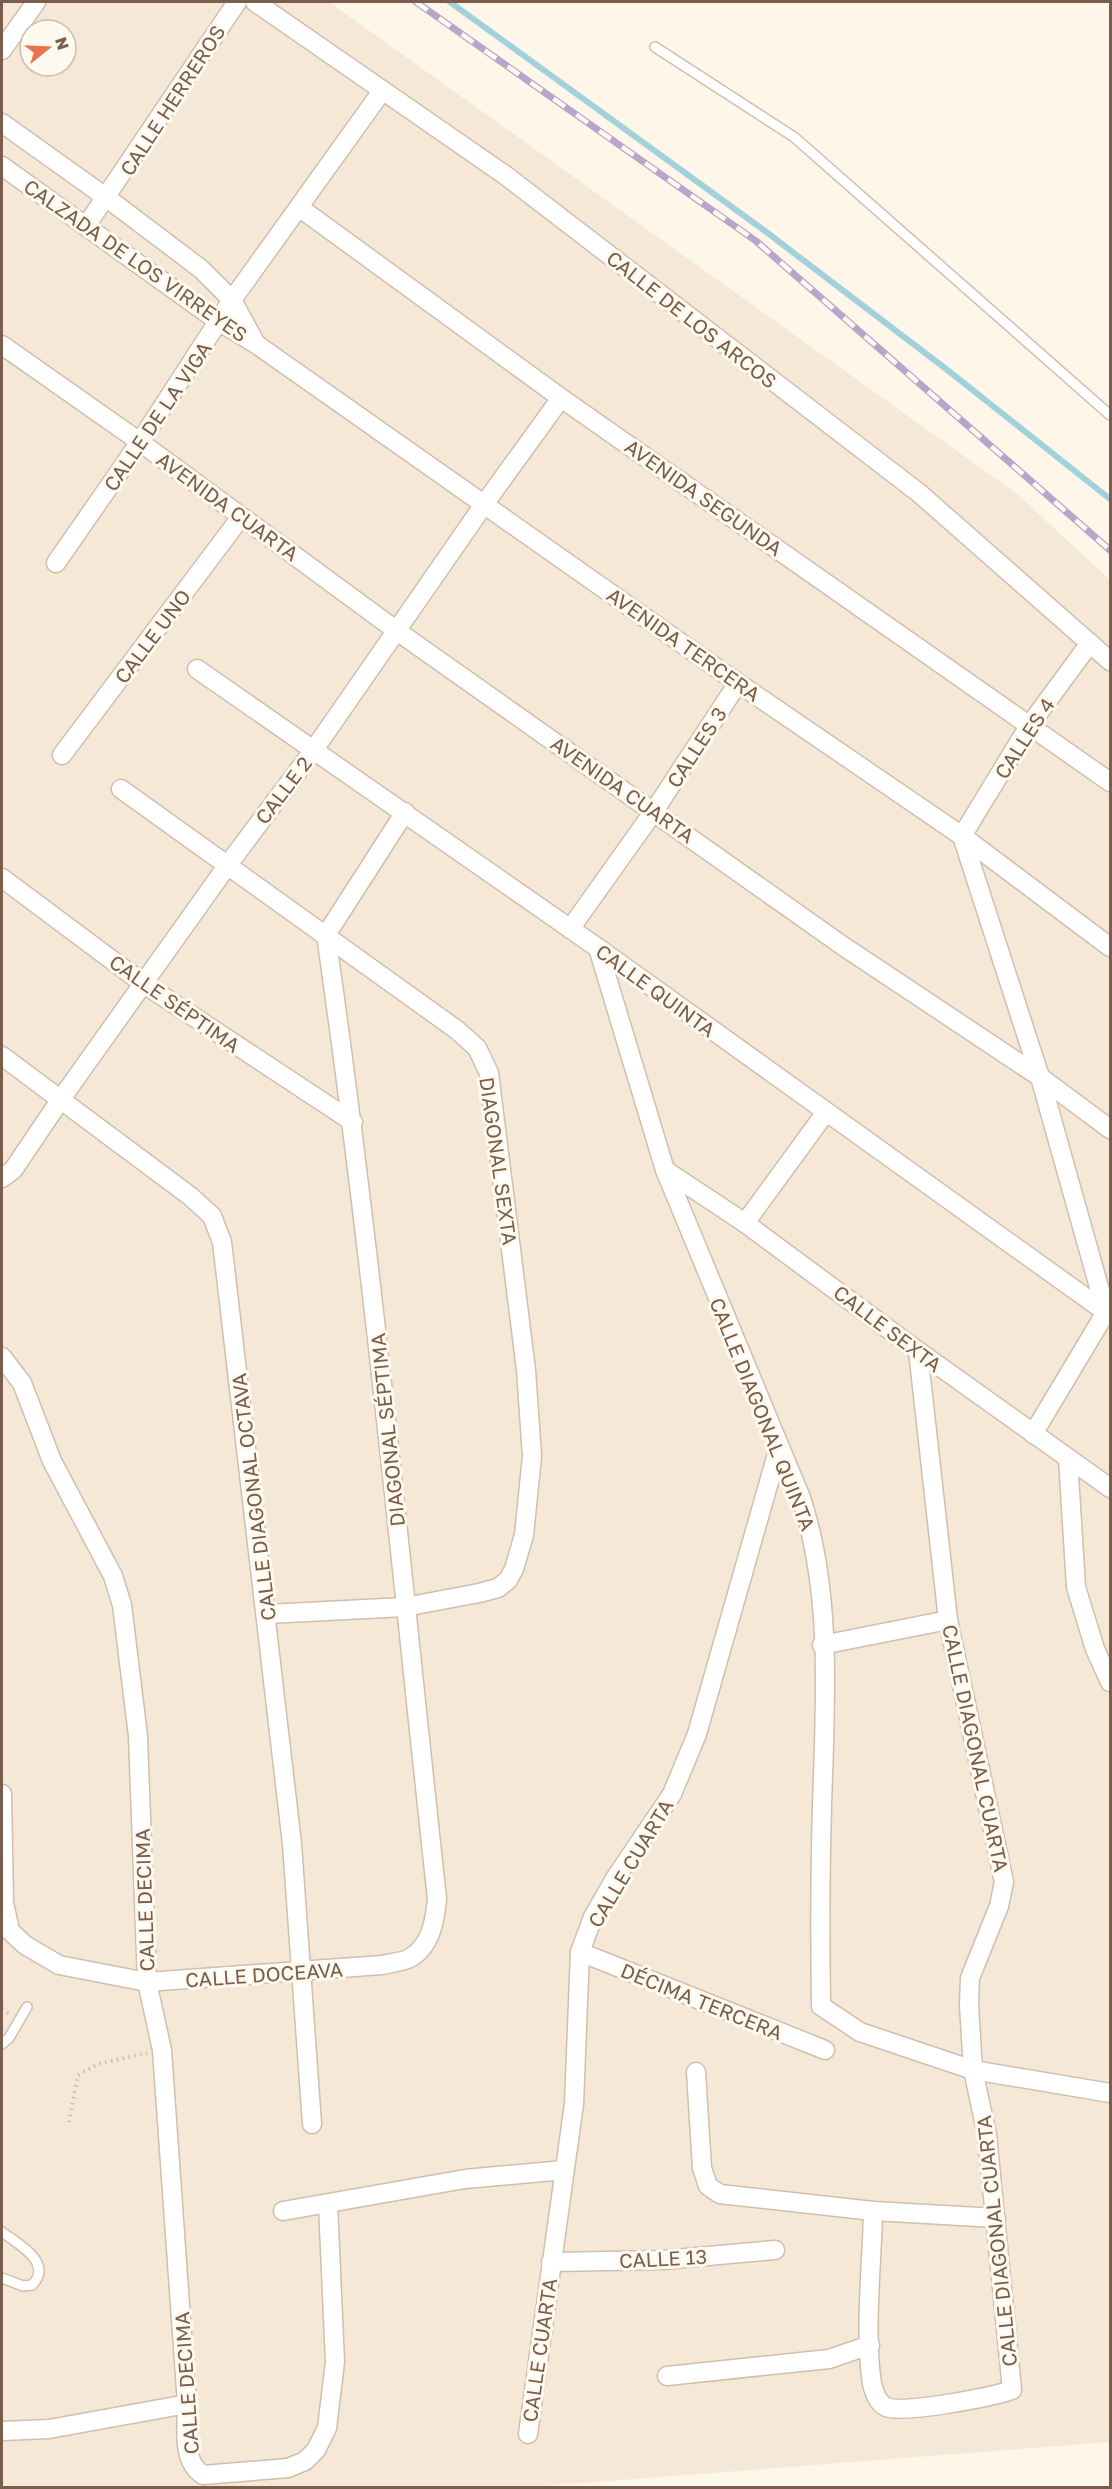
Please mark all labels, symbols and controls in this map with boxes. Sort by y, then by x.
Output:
north arrow [18,18,78,78]
street label: CALLE HERREROS [114,20,230,180]
text: N [51,34,74,52]
street label: CALZADA DE LOS VIRREYES [20,174,252,346]
street label: CALLE DE LOS ARCOS [602,245,782,393]
street label: CALLE DE LA VIGA [98,337,216,495]
street label: AVENIDA SEGUNDA [621,434,787,560]
street label: AVENIDA CUARTA [152,447,304,565]
street label: AVENIDA TERCERA [603,582,765,706]
street label: CALLE UNO [109,584,195,688]
street label: CALLES 4 [989,693,1059,783]
street label: CALLES 3 [661,702,731,792]
street label: AVENIDA CUARTA [547,731,699,847]
street label: CALLE 2 [250,752,316,828]
street label: CALLE QUINTA [592,939,720,1041]
street label: CALLE SÉPTIMA [105,949,245,1057]
street label: DIAGONAL SEXTA [475,1075,523,1247]
street label: CALLE SEXTA [829,1280,947,1376]
street label: CALLE DIAGONAL QUINTA [705,1294,821,1534]
street label: DIAGONAL SÉPTIMA [365,1332,409,1528]
street label: CALLE DIAGONAL OCTAVA [226,1372,280,1622]
street label: CALLE DIAGONAL CUARTA [938,1622,1014,1874]
street label: CALLE CUARTA [582,1795,678,1931]
street label: CALLE DECIMA [130,1828,158,1972]
street label: CALLE DOCEAVA [184,1957,344,1991]
street label: DÉCIMA TERCERA [617,1958,787,2044]
street label: CALLE DIAGONAL CUARTA [971,2114,1021,2368]
street label: CALLE 13 [618,2244,708,2272]
street label: CALLE CUARTA [517,2276,561,2424]
street label: CALLE DECIMA [169,2311,203,2455]

